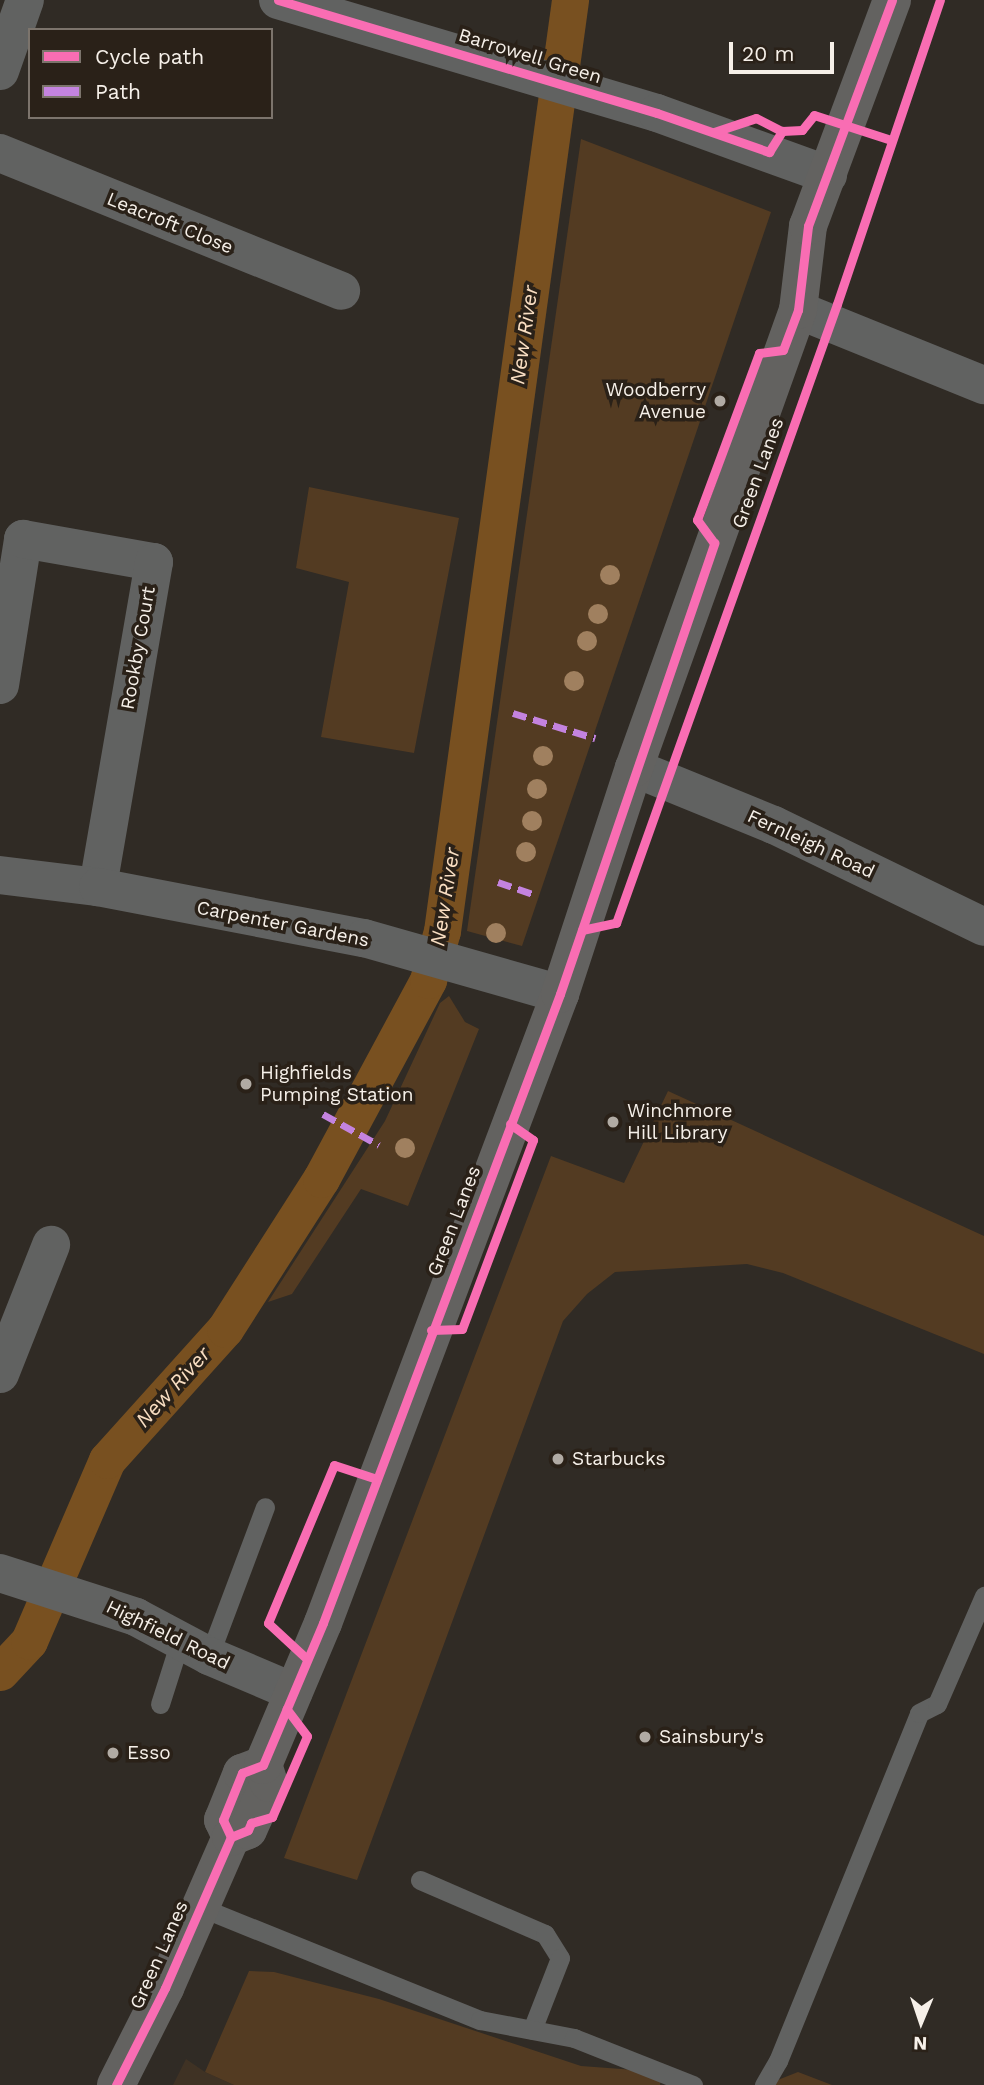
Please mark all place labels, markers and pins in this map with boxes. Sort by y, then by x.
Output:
place label: Woodberry Avenue [605,379,706,423]
marker: Woodberry Avenue [712,393,728,409]
place label: Highfields Pumping Station [260,1062,413,1106]
marker: Highfields Pumping Station [238,1076,254,1092]
place label: Winchmore Hill Library [627,1100,732,1144]
marker: Winchmore Hill Library [605,1114,621,1130]
place label: Starbucks [572,1448,665,1470]
marker: Starbucks [550,1451,566,1467]
place label: Sainsbury's [659,1726,764,1748]
marker: Sainsbury's [637,1729,653,1745]
place label: Esso [127,1742,171,1764]
marker: Esso [105,1745,121,1761]

